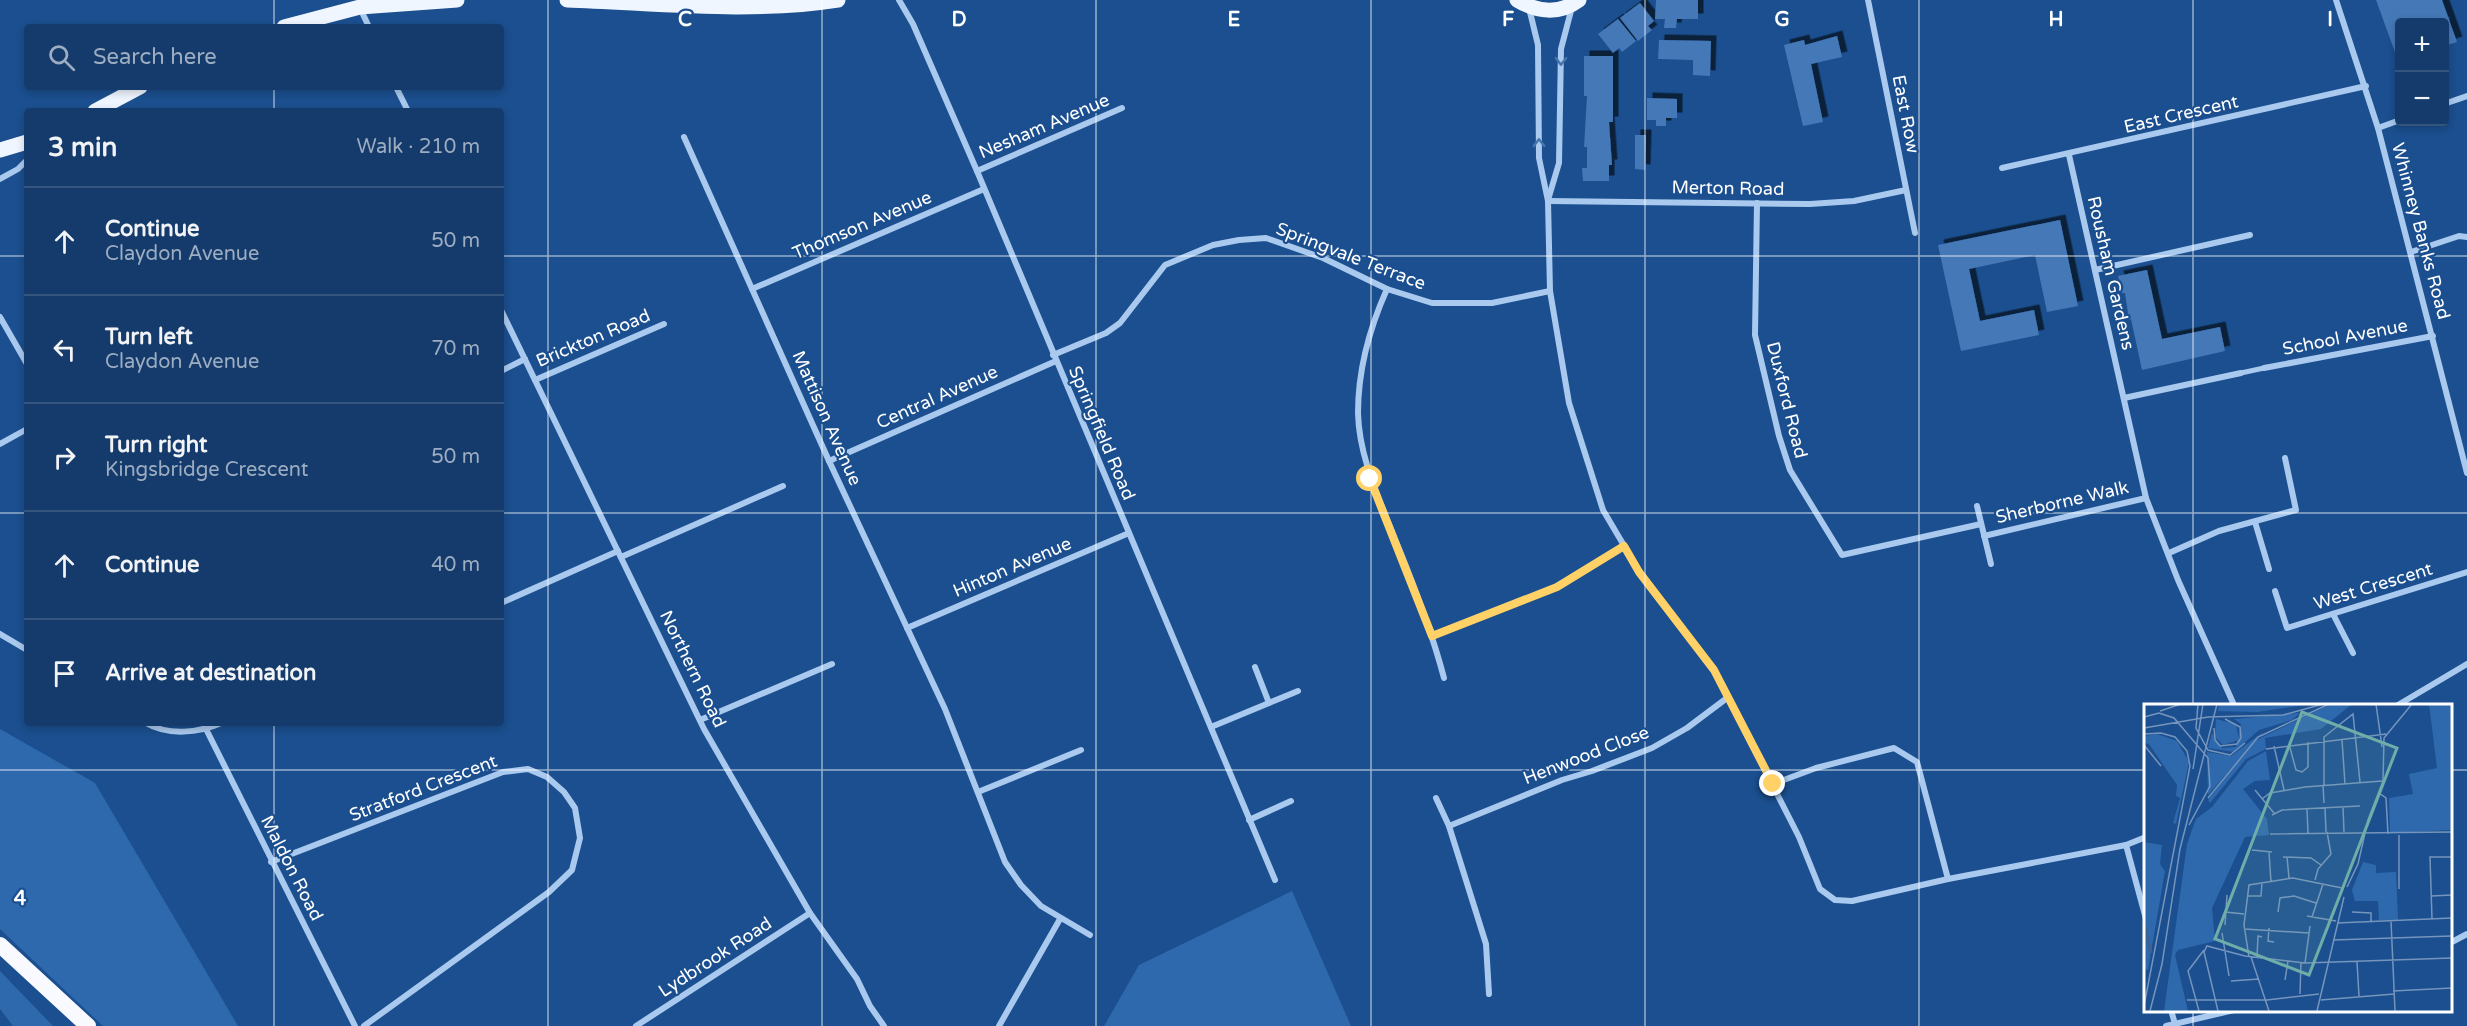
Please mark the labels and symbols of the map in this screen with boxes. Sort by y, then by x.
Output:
text: C [678,8,692,32]
text: D [951,8,967,32]
text: E [1228,8,1241,32]
text: F [1502,8,1514,32]
text: G [1774,8,1790,32]
text: H [2048,8,2064,32]
text: I [2327,8,2333,32]
one-way arrow [1555,57,1567,66]
street label: East Row [1888,73,1924,155]
street label: Nesham Avenue [975,89,1113,163]
street label: East Crescent [2122,90,2240,138]
one-way arrow [1533,139,1545,148]
street label: Whinney Banks Road [2387,140,2455,322]
street label: Merton Road [1671,176,1785,200]
street label: Thomson Avenue [789,186,935,264]
street label: Rousham Gardens [2083,194,2139,352]
street label: Springvale Terrace [1273,217,1429,295]
street label: Brickton Road [533,304,653,372]
street label: School Avenue [2281,314,2409,360]
street label: Duxford Road [1762,339,1812,461]
street label: Mattison Avenue [787,347,867,489]
street label: Central Avenue [873,360,1001,434]
street label: Springfield Road [1064,363,1140,503]
route start [1356,465,1382,491]
street label: Sherborne Walk [1993,476,2131,528]
street label: Hinton Avenue [950,532,1074,602]
street label: West Crescent [2311,557,2435,614]
street label: Northern Road [655,607,731,731]
inset map [2144,704,2452,1011]
street label: Henwood Close [1520,721,1652,789]
street label: Stratford Crescent [346,750,500,826]
route end [1759,770,1785,796]
street label: Maldon Road [256,812,328,924]
text: 4 [14,887,27,911]
street label: Lydbrook Road [654,912,776,1002]

